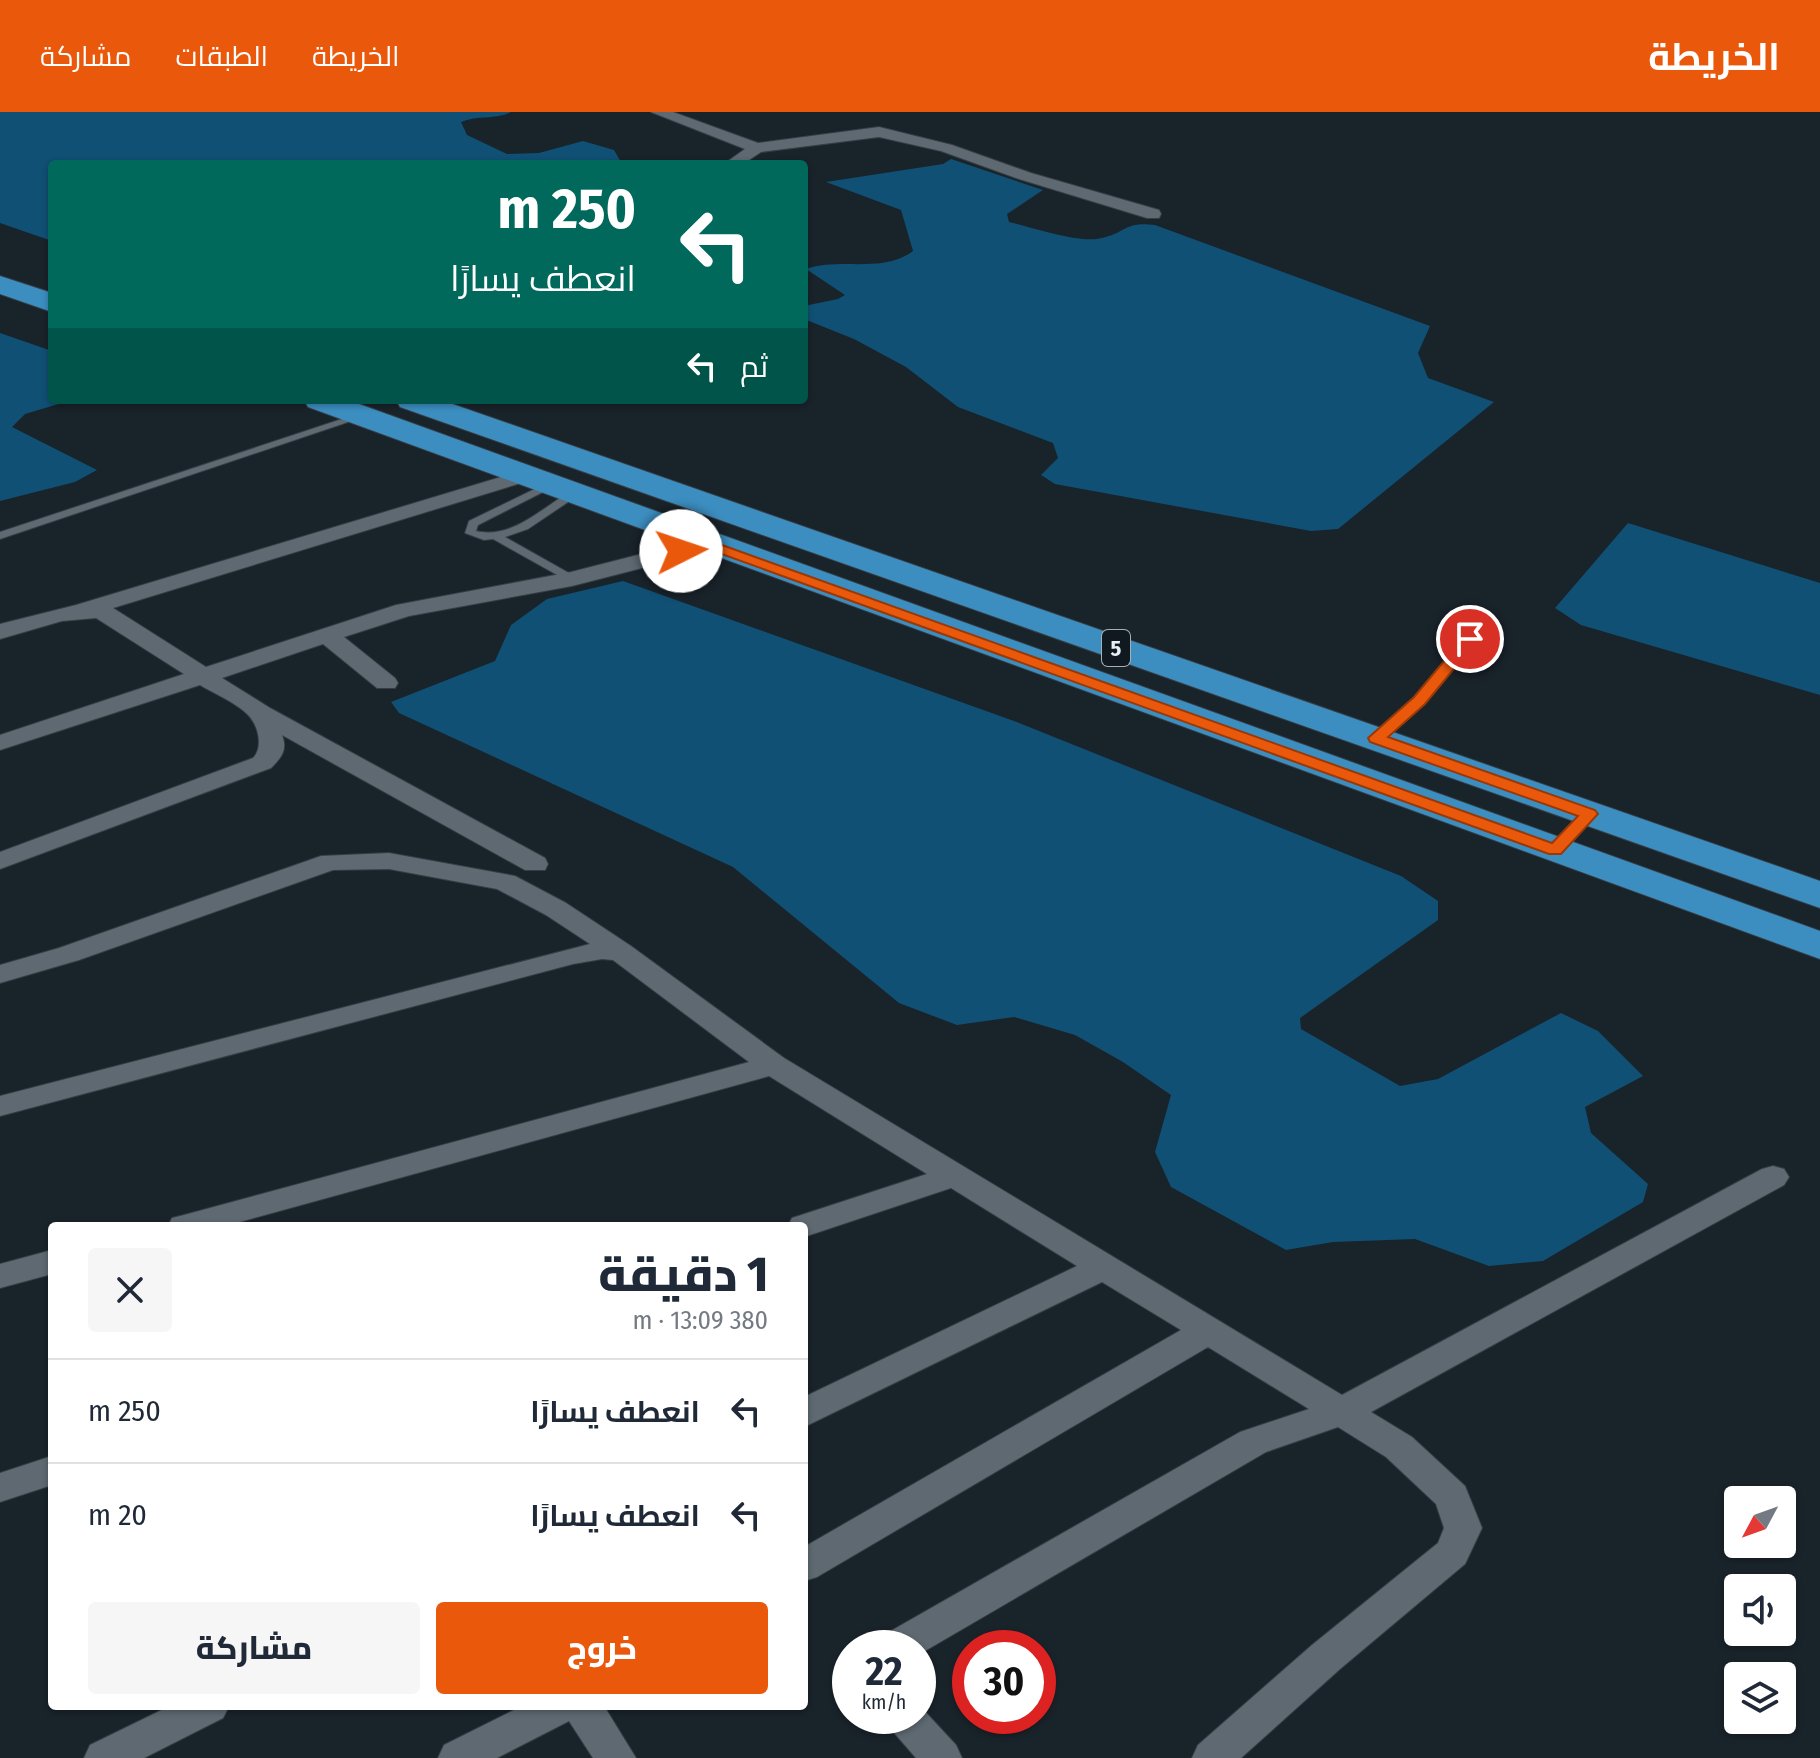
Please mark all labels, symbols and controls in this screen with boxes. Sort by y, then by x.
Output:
text: الخريطة [1648,34,1780,80]
text: مشاركة [40,40,131,73]
text: الطبقات [175,40,268,73]
text: الخريطة [312,40,399,73]
text: 250 m [498,176,636,243]
icon: left [664,192,768,296]
text: انعطف يسارًا [450,257,636,301]
icon: left [680,344,724,388]
text: ثم [740,349,768,385]
position arrow [639,509,723,593]
pin [1436,605,1504,673]
icon: arrive [1448,617,1492,661]
road number: 5 [1102,630,1130,666]
text: 1 دقيقة [598,1246,768,1304]
button: close [88,1248,172,1332]
text: 380 m · 13:09 [633,1305,768,1336]
icon: left [724,1389,768,1433]
text: 250 m [88,1393,161,1429]
text: انعطف يسارًا [530,1394,700,1430]
north arrow [1724,1486,1796,1558]
map controls [1724,1486,1796,1734]
icon: left [724,1493,768,1537]
text: 20 m [88,1497,147,1533]
text: انعطف يسارًا [530,1498,700,1534]
button: sound [1724,1574,1796,1646]
button: مشاركة [88,1602,420,1694]
button: خروج [436,1602,768,1694]
speed limit sign: 30 [952,1630,1056,1734]
text: 22 [865,1648,903,1696]
button: layers [1724,1662,1796,1734]
text: km/h [862,1690,906,1714]

